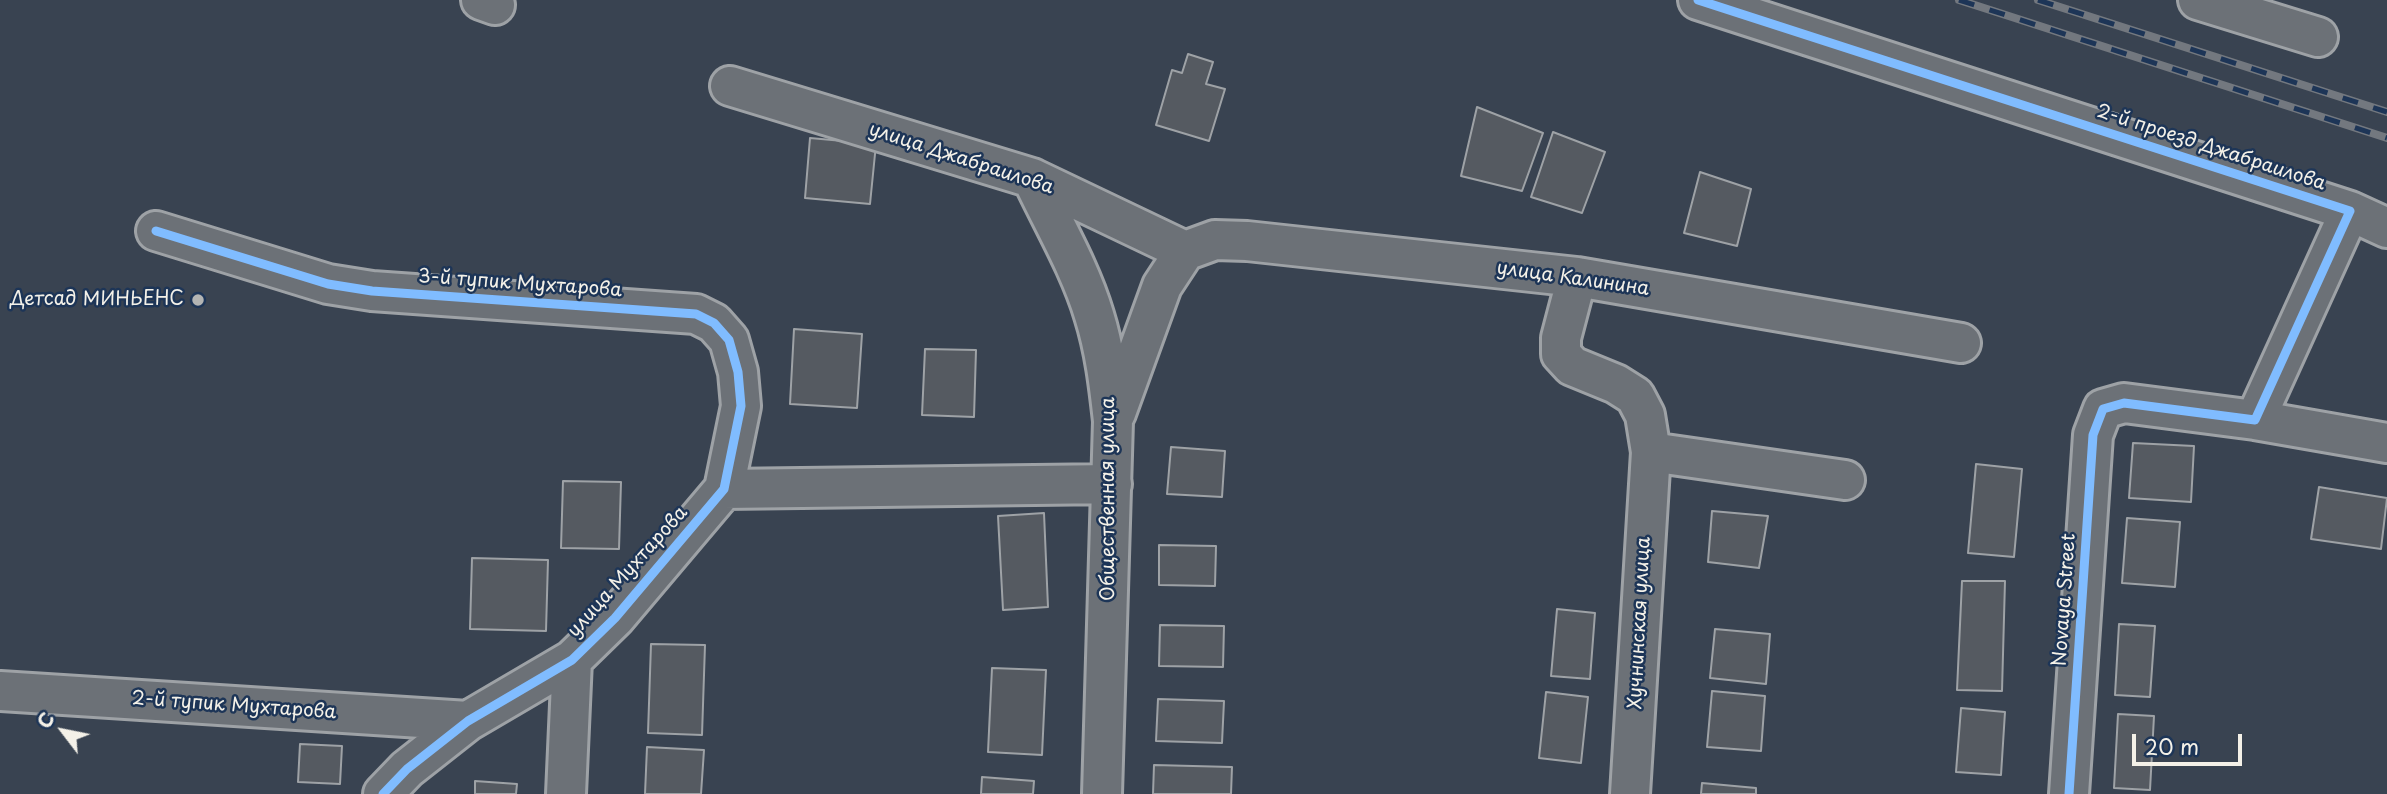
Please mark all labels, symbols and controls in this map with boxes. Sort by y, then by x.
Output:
street label: 2-й проезд Джабраилова [2094,100,2328,196]
street label: улица Джабраилова [866,118,1056,200]
street label: улица Калинина [1495,257,1651,301]
street label: 3-й тупик Мухтарова [417,266,623,302]
place label: Детсад МИНЬЕНС [10,289,184,311]
marker: Детсад МИНЬЕНС [190,292,206,308]
street label: Общественная улица [1098,397,1120,601]
street label: улица Мухтарова [563,502,693,642]
street label: Novaya Street [2049,533,2081,667]
street label: Хучнинская улица [1624,536,1656,710]
street label: 2-й тупик Мухтарова [131,687,337,725]
north arrow [28,696,98,766]
text: С [30,706,61,733]
scale bar [2135,720,2245,764]
text: 20 m [2145,730,2199,762]

